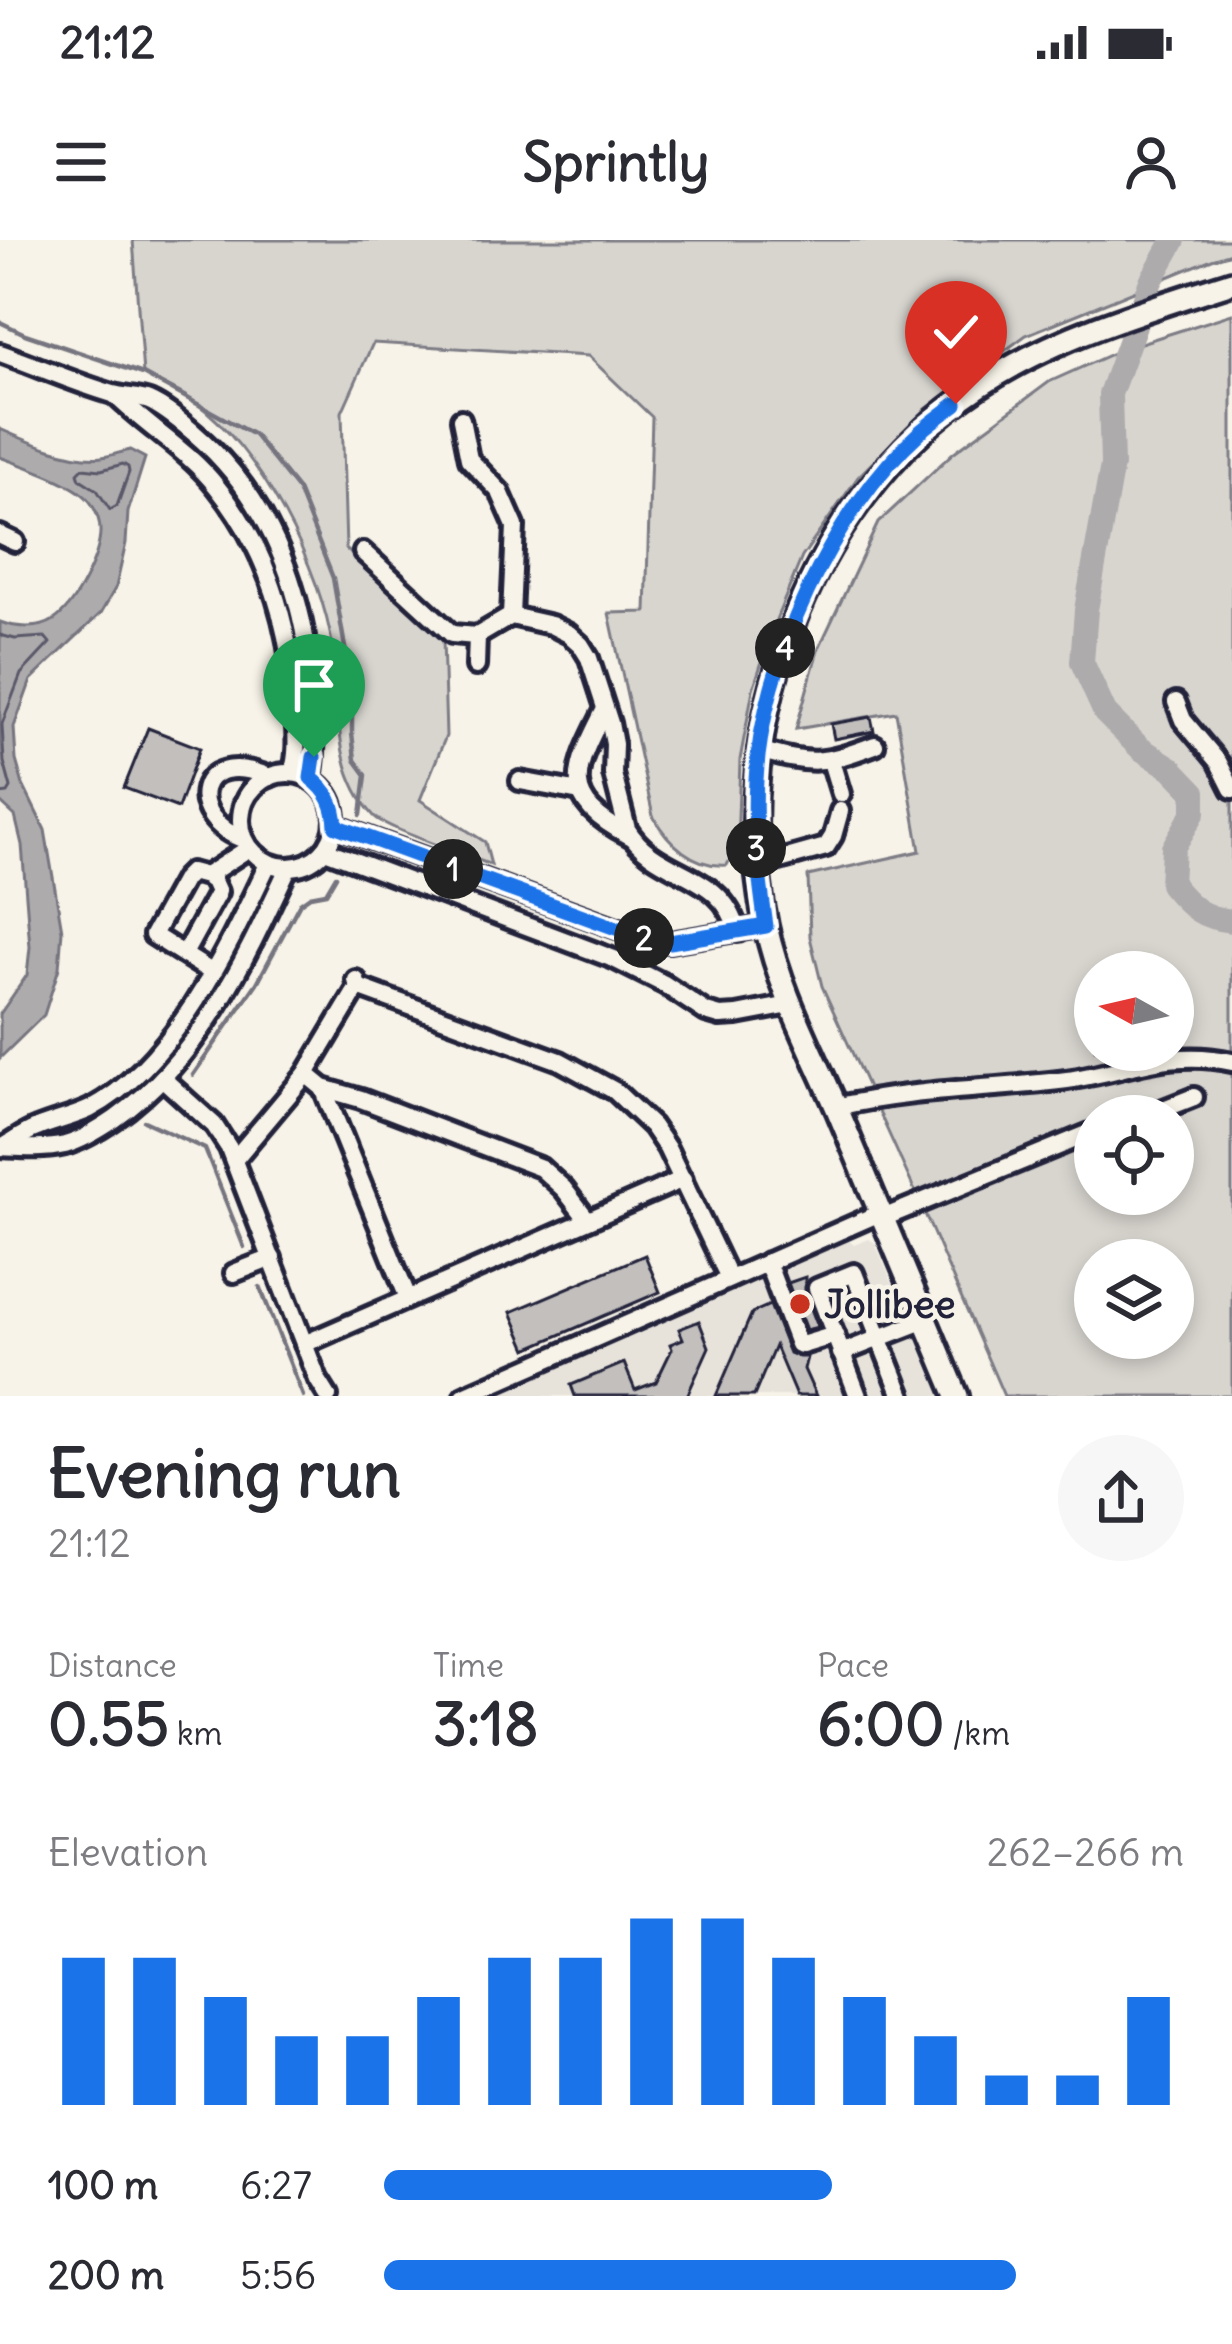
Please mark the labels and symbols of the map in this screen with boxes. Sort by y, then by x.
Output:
pin [905,281,1007,404]
pin: 4 [755,618,815,678]
pin [263,634,365,757]
pin: 3 [726,818,786,878]
pin: 1 [423,839,483,899]
pin: 2 [614,908,674,968]
north arrow [1074,951,1194,1071]
place label: Jollibee [824,1280,955,1329]
marker: Jollibee [787,1291,813,1317]

